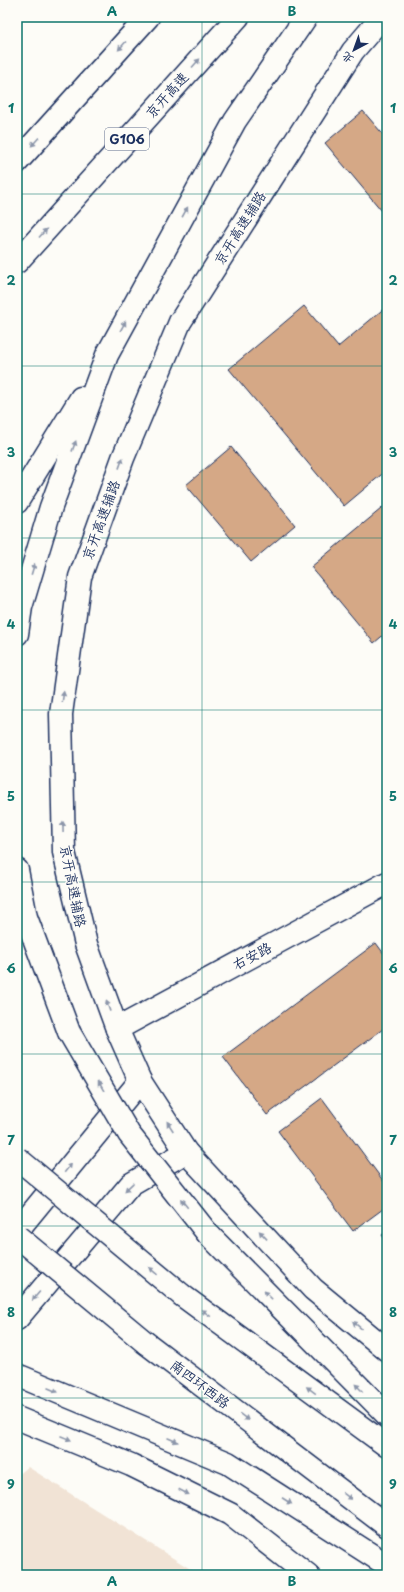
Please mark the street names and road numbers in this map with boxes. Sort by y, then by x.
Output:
street label: 京开高速 [140,67,193,122]
road number: G106 [105,128,149,150]
street label: 京开高速辅路 [208,187,271,269]
street label: 京开高速辅路 [76,477,125,563]
street label: 京开高速辅路 [55,843,92,929]
street label: 右安路 [228,936,275,975]
street label: 南四环西路 [166,1354,235,1413]

